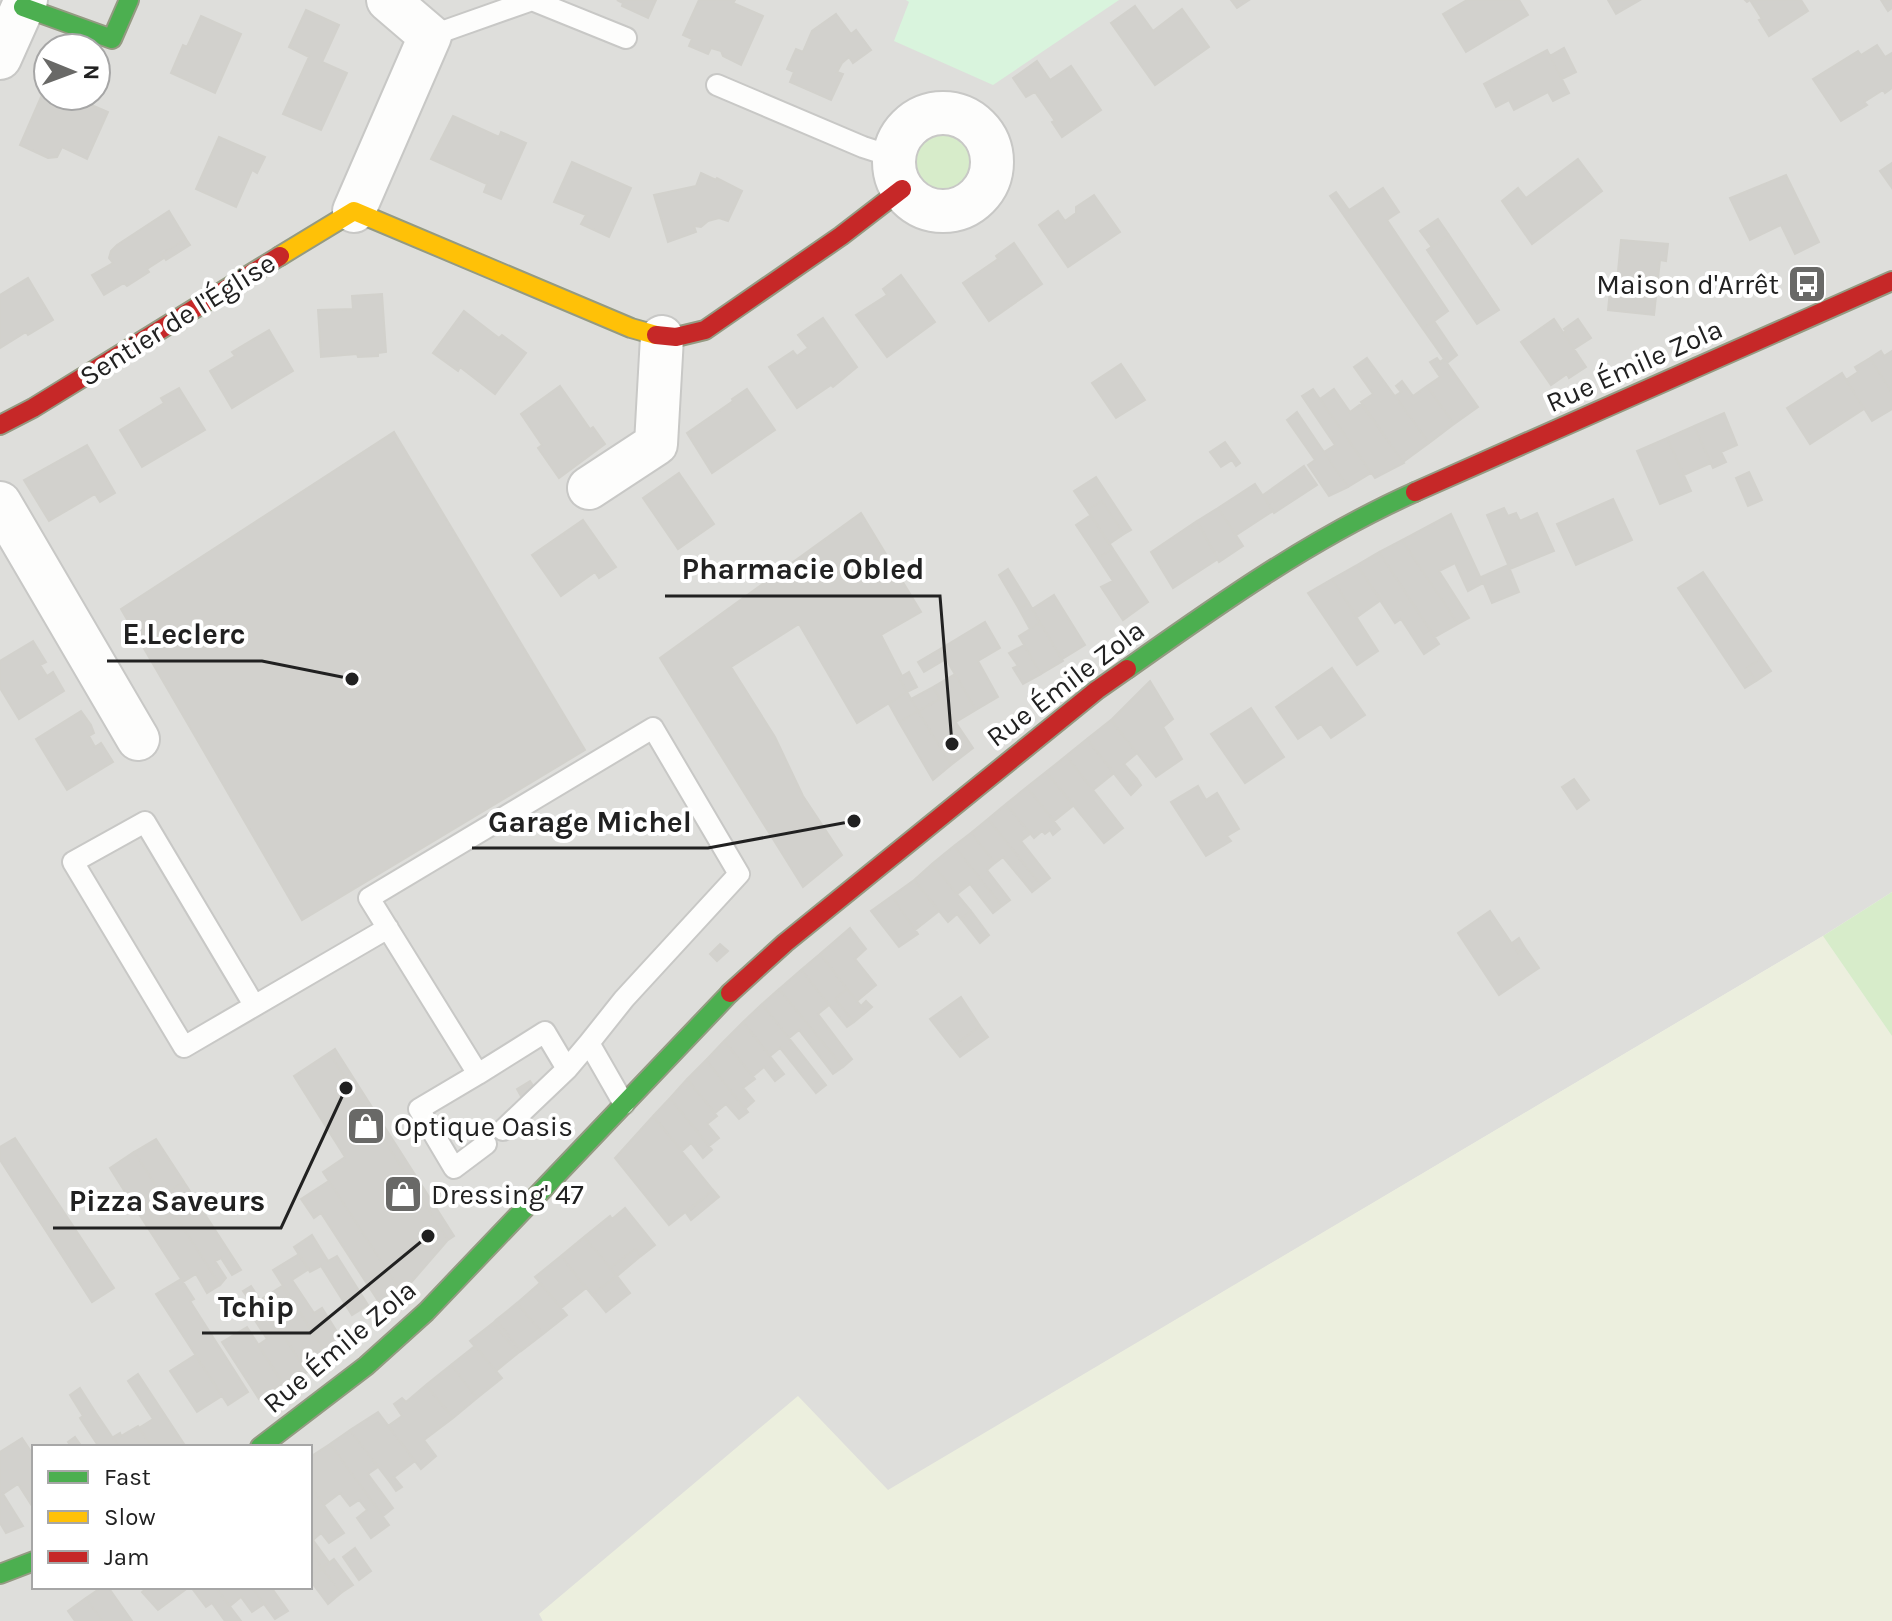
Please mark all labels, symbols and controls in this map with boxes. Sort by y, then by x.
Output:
north arrow [32,32,112,112]
text: N [78,64,104,80]
street label: Sentier de l'Église [73,245,281,393]
bus stop icon: Maison d'Arrêt [1786,263,1828,305]
place label: Maison d'Arrêt [1596,268,1779,301]
street label: Rue Émile Zola [1541,311,1727,419]
callout: Pharmacie Obled [665,542,940,596]
text: Pharmacie Obled [681,551,925,587]
callout: E.Leclerc [107,607,262,661]
street label: Rue Émile Zola [979,612,1151,754]
text: E.Leclerc [122,616,246,652]
callout: Garage Michel [472,794,708,848]
text: Garage Michel [488,804,692,840]
shop icon: Optique Oasis [345,1105,387,1147]
place label: Optique Oasis [394,1110,573,1143]
shop icon: Dressing' 47 [382,1173,424,1215]
callout: Pizza Saveurs [53,1174,281,1228]
place label: Dressing' 47 [431,1178,584,1211]
text: Pizza Saveurs [69,1183,265,1219]
street label: Rue Émile Zola [256,1272,422,1420]
callout: Tchip [202,1279,310,1333]
text: Tchip [218,1289,294,1325]
legend [32,1445,312,1589]
text: Fast [104,1463,151,1491]
text: Slow [104,1503,156,1531]
text: Jam [104,1543,149,1571]

